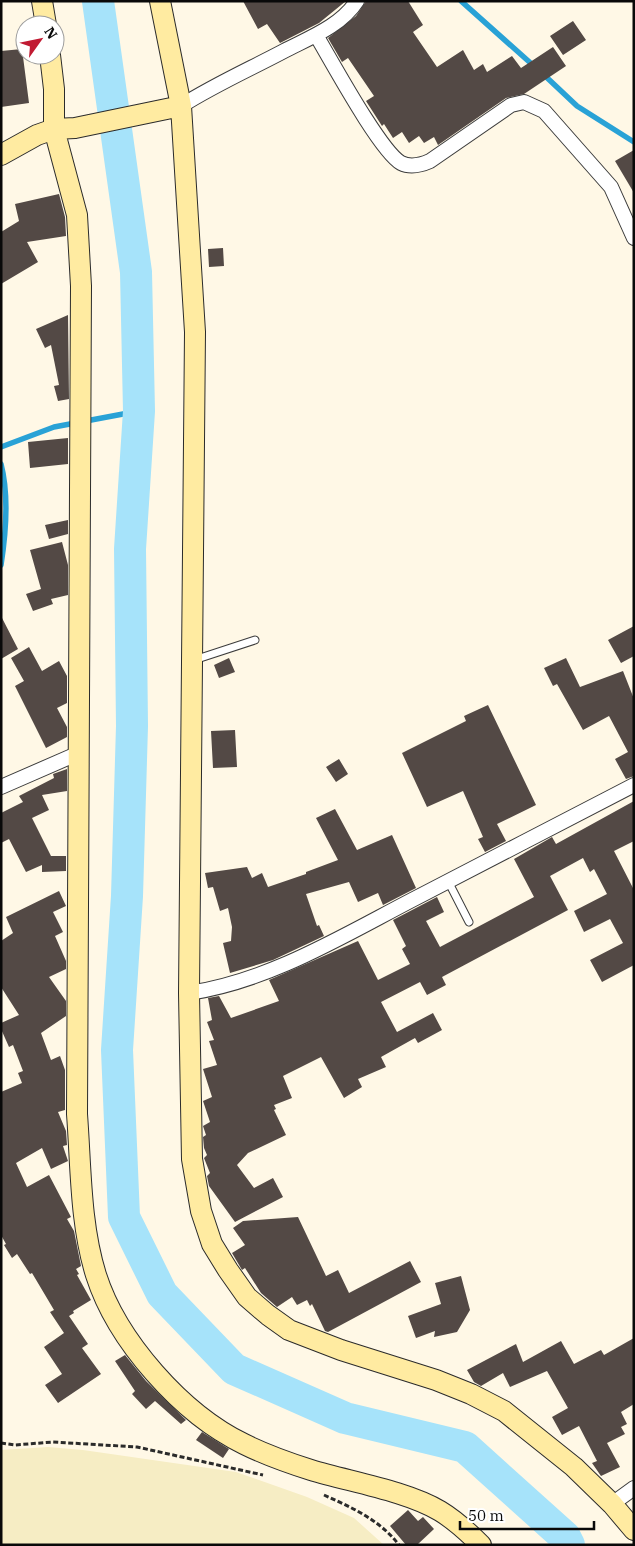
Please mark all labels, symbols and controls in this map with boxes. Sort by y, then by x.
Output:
north arrow [15,15,65,65]
text: N [40,23,61,42]
scale bar [460,1498,594,1530]
text: 50 m [468,1506,504,1525]

